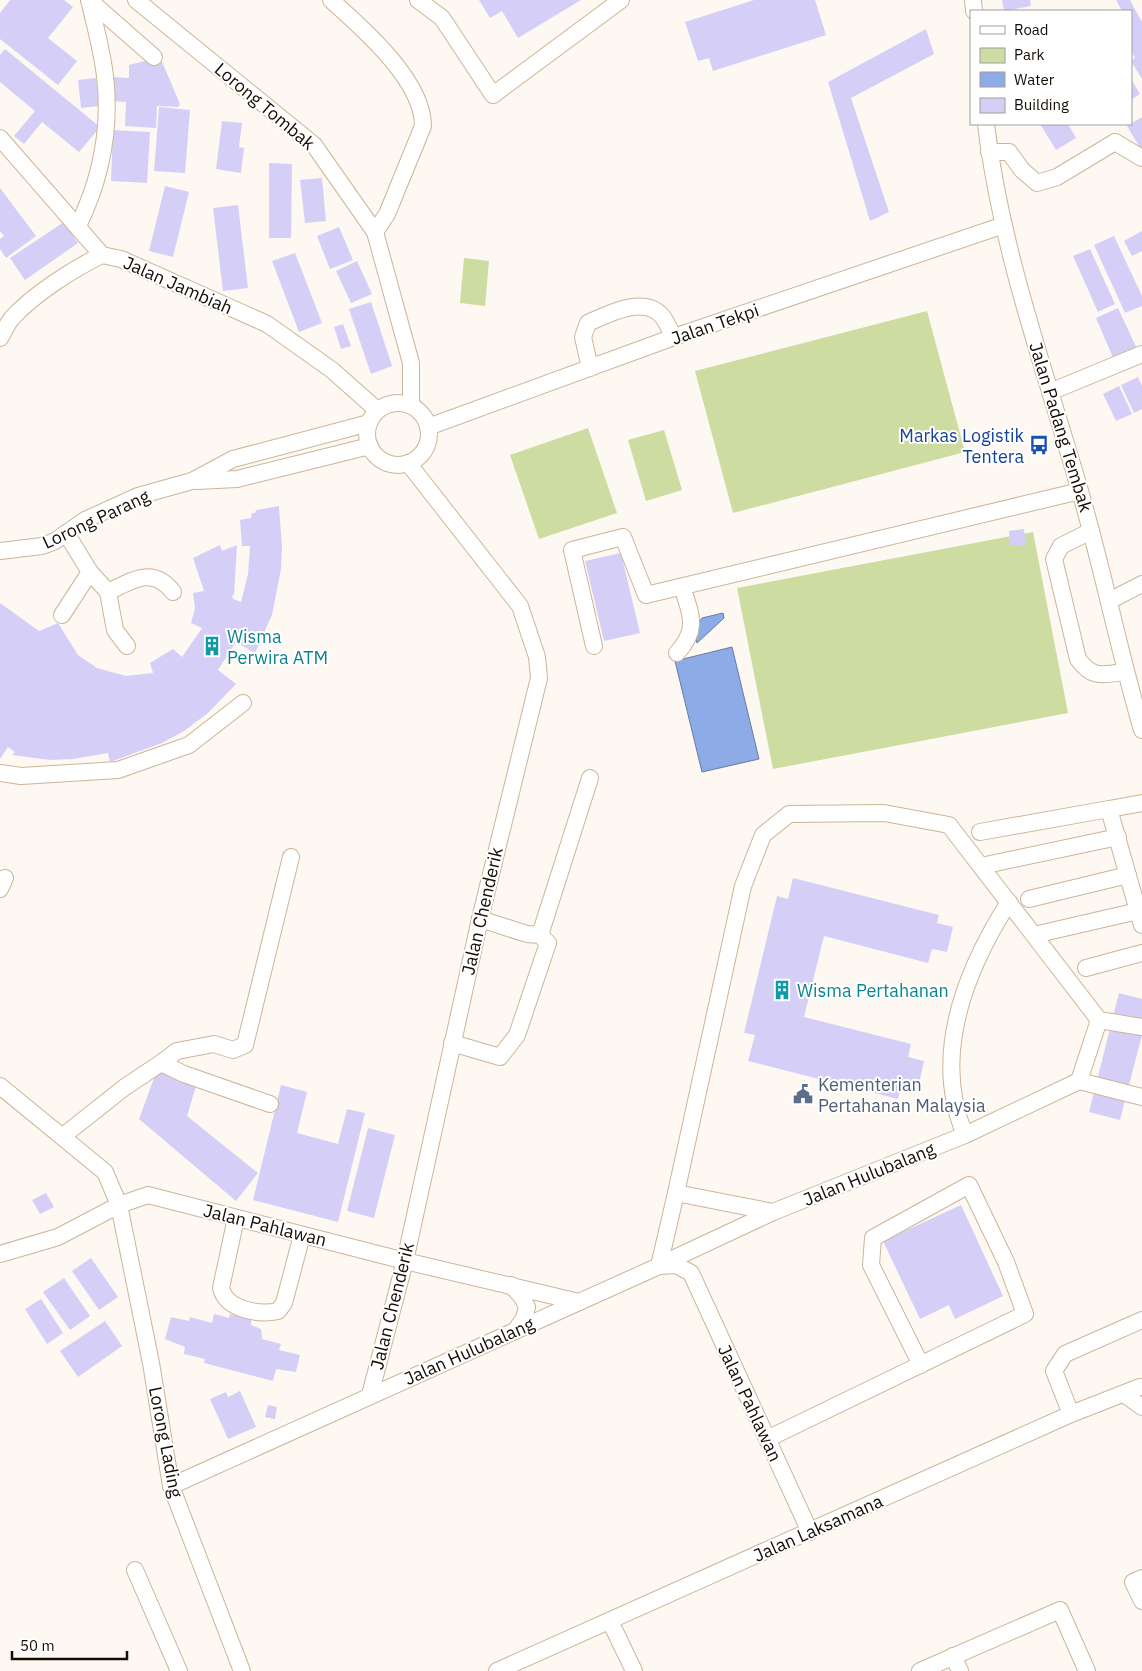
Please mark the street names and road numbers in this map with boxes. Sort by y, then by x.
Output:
street label: Lorong Tombak [210,57,320,155]
street label: Jalan Jambiah [120,251,236,319]
street label: Jalan Tekpi [668,298,762,350]
street label: Jalan Padang Tembak [1024,339,1098,515]
street label: Lorong Parang [39,484,154,554]
street label: Jalan Chenderik [456,844,508,977]
street label: Jalan Hulubalang [800,1137,939,1211]
street label: Jalan Pahlawan [201,1199,329,1251]
street label: Jalan Chenderik [365,1240,419,1372]
street label: Jalan Hulubalang [400,1312,538,1390]
street label: Jalan Pahlawan [713,1341,787,1465]
street label: Lorong Lading [144,1384,188,1500]
street label: Jalan Laksamana [750,1489,887,1567]

